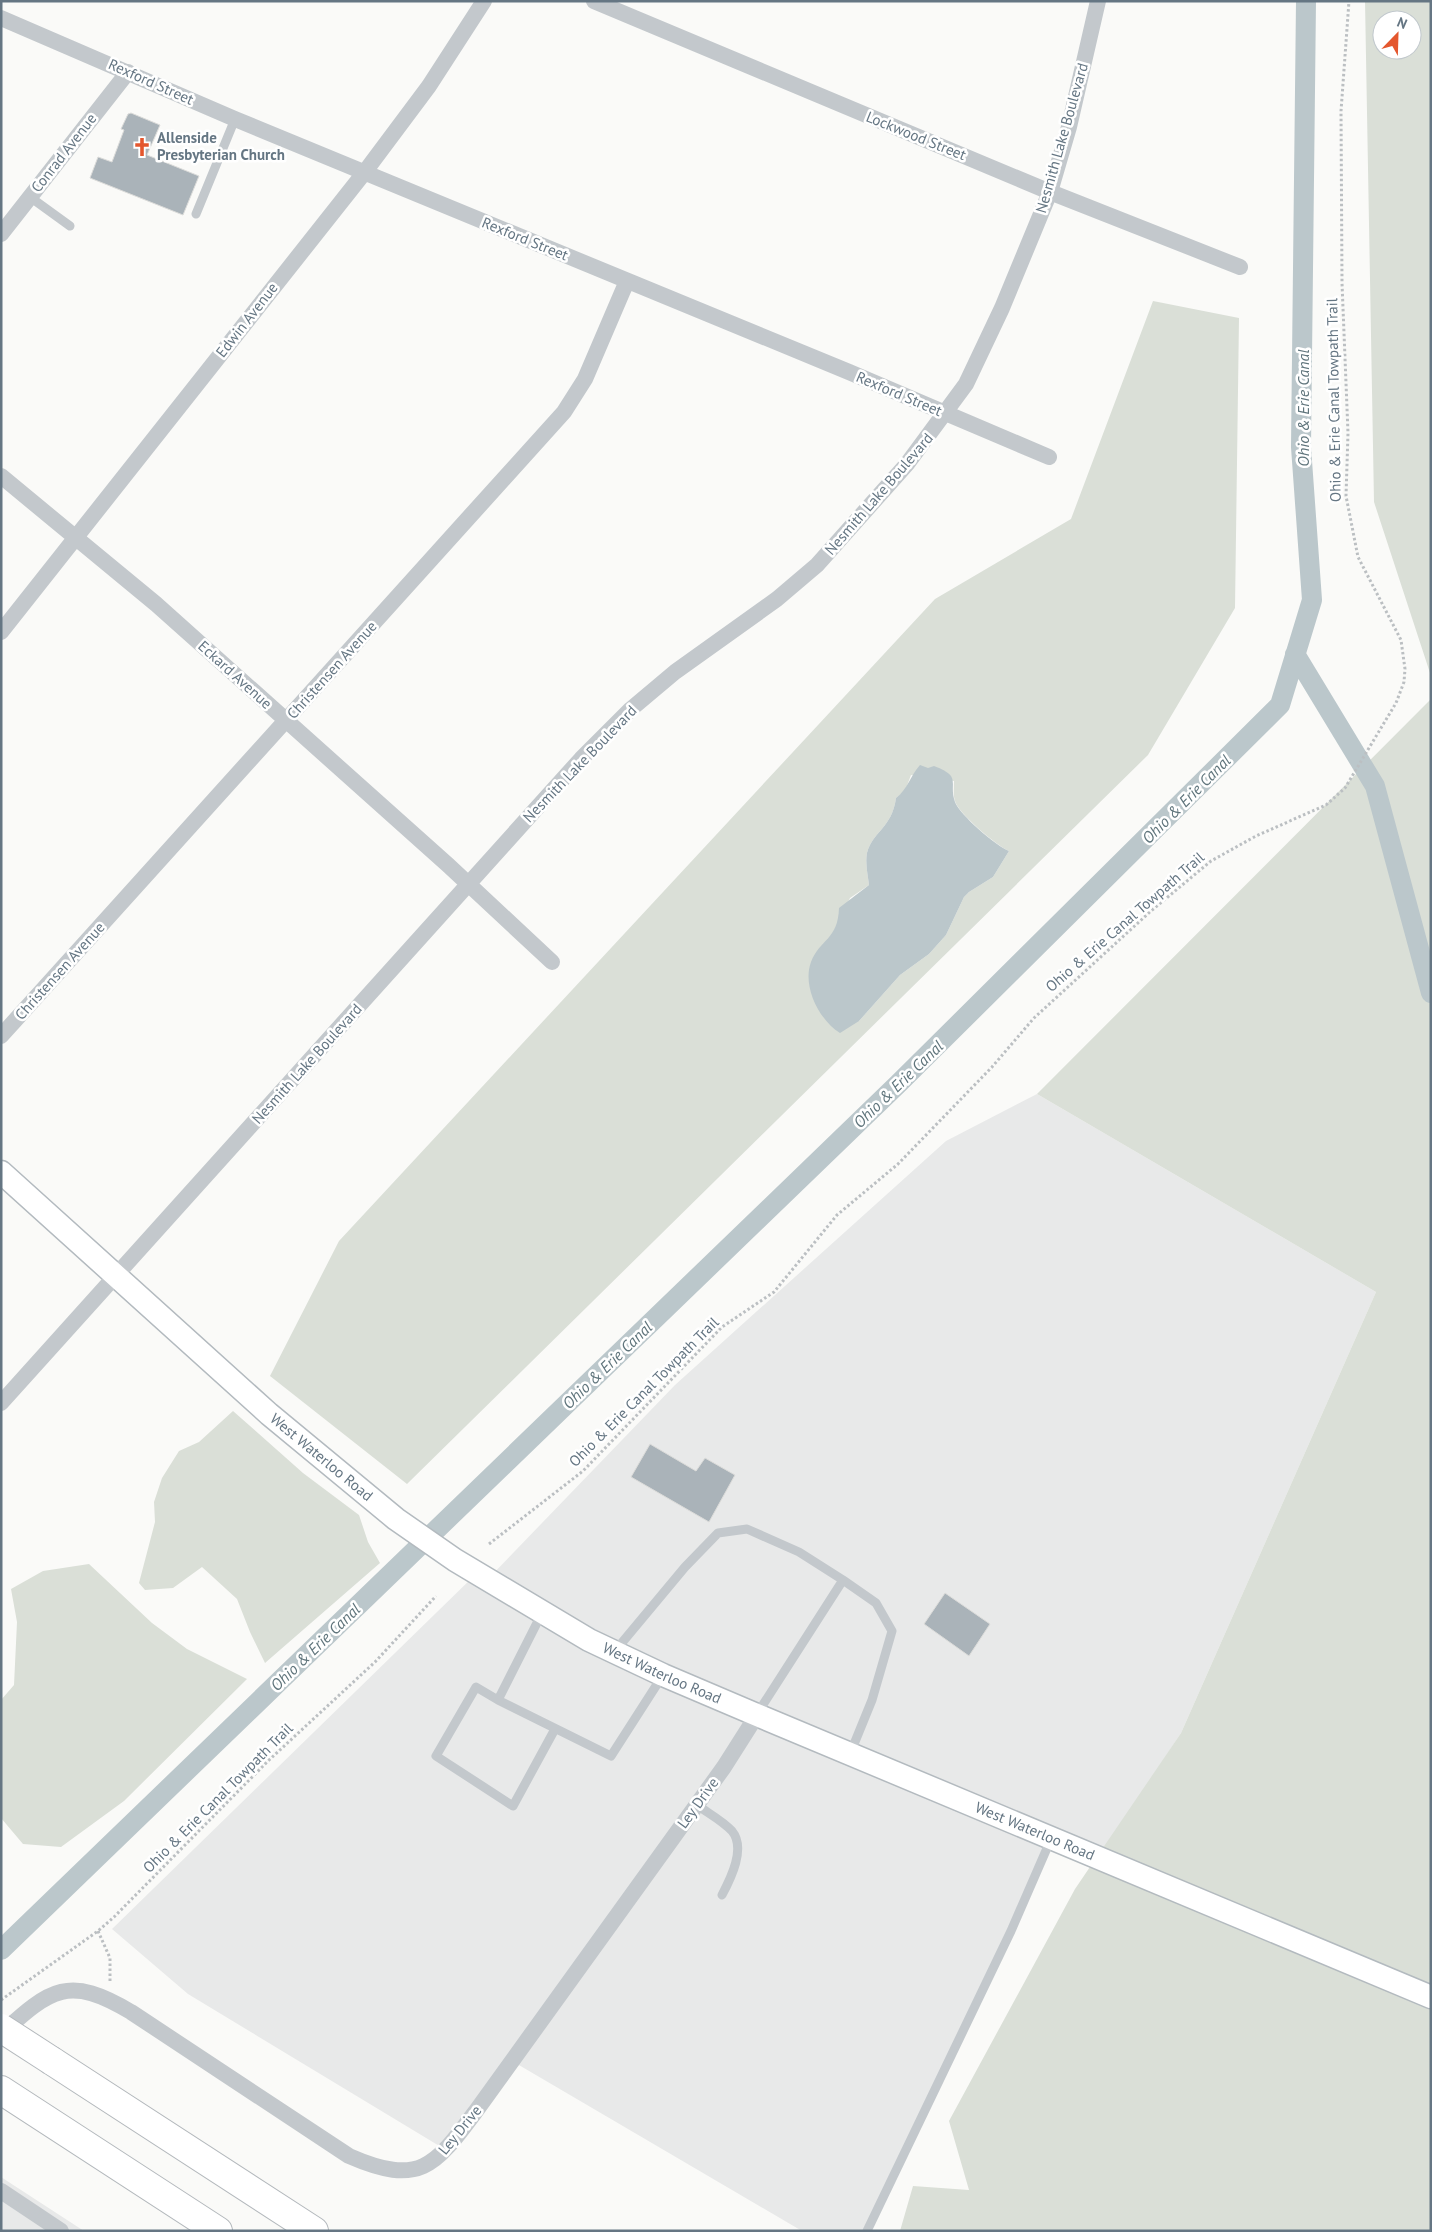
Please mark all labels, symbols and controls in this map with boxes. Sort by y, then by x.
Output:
north arrow [1372,10,1422,60]
text: N [1394,13,1410,33]
street label: Rexford Street [106,54,197,109]
street label: Nesmith Lake Boulevard [1031,61,1092,215]
street label: Lockwood Street [863,107,969,164]
street label: Conrad Avenue [27,109,100,196]
place label: Allenside Presbyterian Church [157,128,285,164]
church icon: Allenside Presbyterian Church [131,136,153,158]
street label: Rexford Street [479,213,571,264]
street label: Edwin Avenue [211,278,282,361]
street label: Ohio & Erie Canal Towpath Trail [1322,297,1345,502]
water label: Ohio & Erie Canal [1293,349,1313,467]
street label: Rexford Street [853,367,945,420]
street label: Nesmith Lake Boulevard [820,429,937,559]
street label: Christensen Avenue [283,617,381,723]
street label: Eckard Avenue [194,636,276,713]
street label: Nesmith Lake Boulevard [519,701,640,826]
water label: Ohio & Erie Canal [1137,750,1235,848]
street label: Ohio & Erie Canal Towpath Trail [1041,847,1208,996]
street label: Christensen Avenue [11,918,109,1024]
street label: Nesmith Lake Boulevard [248,1000,366,1128]
water label: Ohio & Erie Canal [849,1036,948,1132]
street label: Ohio & Erie Canal Towpath Trail [565,1312,723,1471]
water label: Ohio & Erie Canal [558,1317,657,1413]
street label: West Waterloo Road [266,1409,377,1505]
water label: Ohio & Erie Canal [266,1599,365,1695]
street label: West Waterloo Road [600,1638,724,1708]
street label: Ohio & Erie Canal Towpath Trail [139,1718,297,1877]
street label: Ley Drive [673,1774,722,1832]
street label: West Waterloo Road [972,1797,1098,1864]
street label: Ley Drive [434,2101,485,2158]

